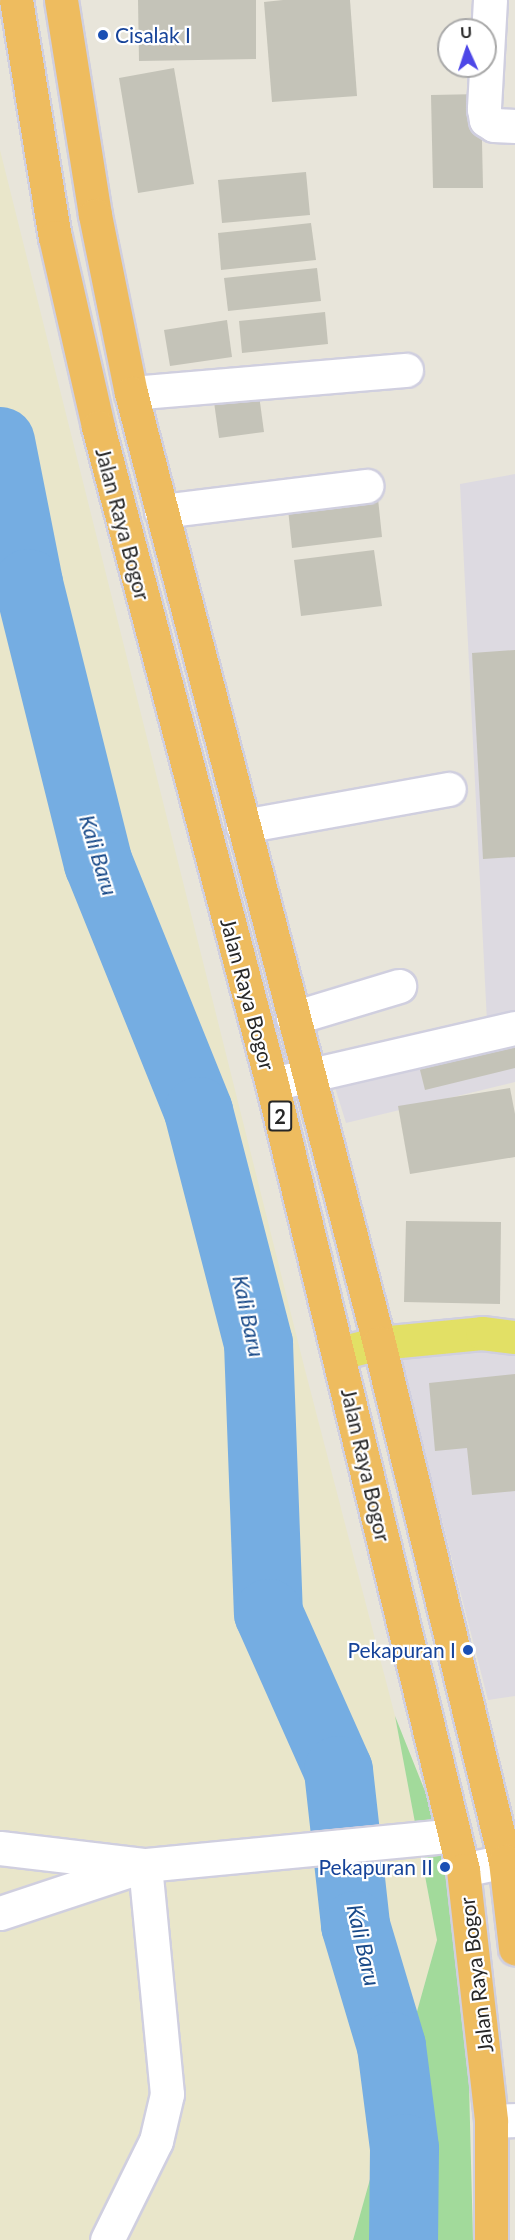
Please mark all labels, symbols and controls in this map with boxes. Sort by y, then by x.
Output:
north arrow [437,18,497,78]
place label: Cisalak I [115,22,191,48]
text: U [460,22,473,41]
marker: Cisalak I [96,28,110,42]
street label: Jalan Raya Bogor [91,445,155,603]
water label: Kali Baru [74,811,124,899]
street label: Jalan Raya Bogor [216,915,280,1073]
road number: 2 [268,1099,292,1133]
water label: Kali Baru [227,1273,271,1359]
street label: Jalan Raya Bogor [336,1386,396,1544]
place label: Pekapuran I [347,1637,456,1663]
marker: Pekapuran I [461,1643,475,1657]
place label: Pekapuran II [319,1854,433,1880]
marker: Pekapuran II [438,1860,452,1874]
street label: Jalan Raya Bogor [454,1896,498,2054]
water label: Kali Baru [342,1902,386,1988]

